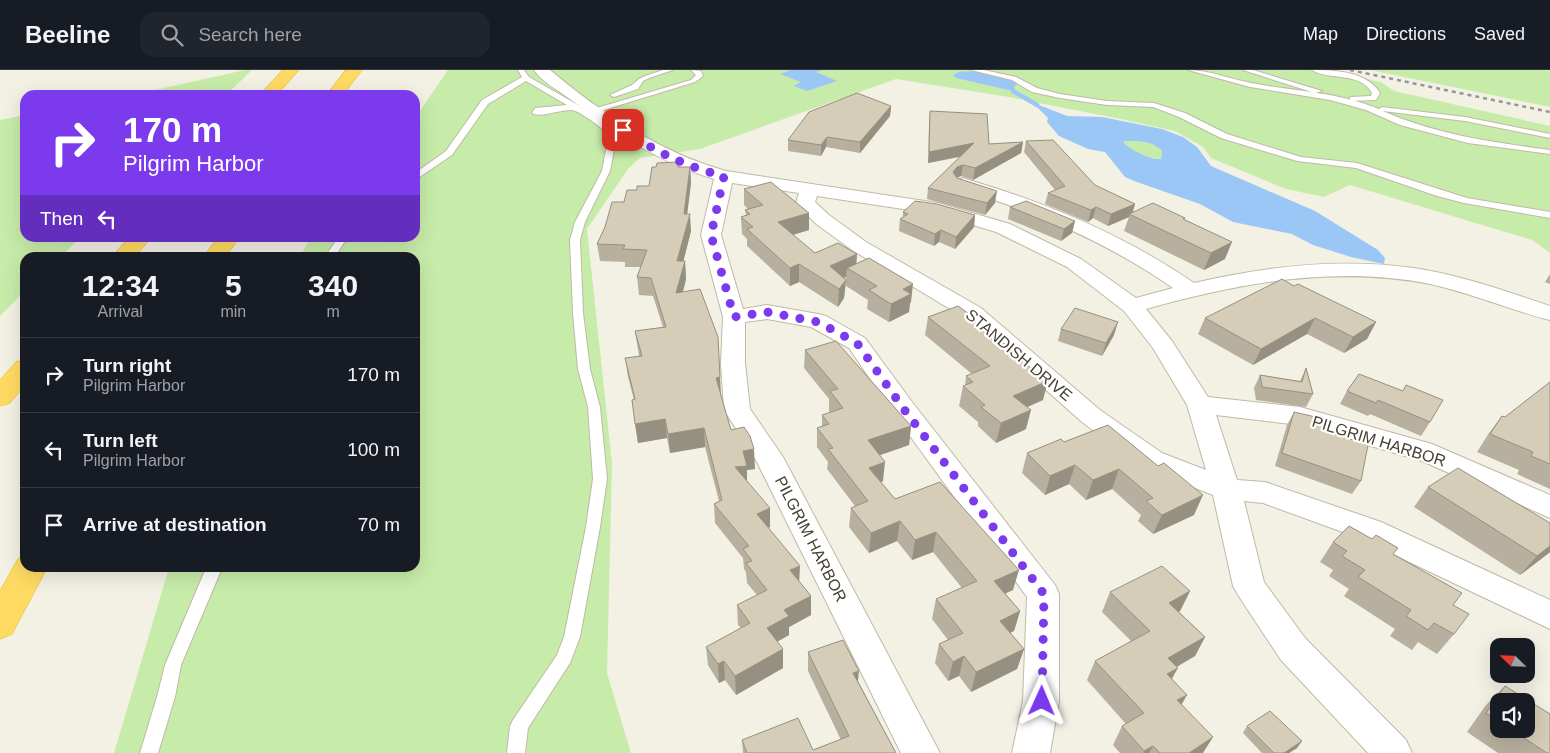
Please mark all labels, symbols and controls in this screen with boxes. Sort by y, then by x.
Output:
search box [140,12,490,57]
text: Beeline [25,21,110,48]
icon: search [158,21,186,49]
text: Search here [198,24,302,45]
text: Map [1303,24,1338,44]
text: Directions [1366,24,1446,44]
text: Saved [1474,24,1525,44]
pin [602,109,644,151]
icon: right [40,110,105,175]
text: 170 m [123,110,222,149]
icon: arrive [609,116,637,144]
text: Pilgrim Harbor [123,151,264,176]
icon: left [93,205,121,233]
text: Then [40,208,83,229]
text: 12:34 [82,269,159,302]
text: 5 [225,269,242,302]
text: 340 [308,269,358,302]
text: Arrival [98,303,143,320]
text: min [220,303,246,320]
text: m [326,303,340,320]
street label: STANDISH DRIVE [963,306,1075,404]
text: Turn right [83,355,171,376]
icon: right [40,361,68,389]
text: 170 m [347,364,400,385]
text: Pilgrim Harbor [83,377,185,394]
street label: PILGRIM HARBOR [1310,413,1448,469]
text: Turn left [83,430,158,451]
icon: left [40,436,68,464]
text: 100 m [347,439,400,460]
text: Pilgrim Harbor [83,452,185,469]
street label: PILGRIM HARBOR [772,473,850,605]
icon: arrive [40,511,68,539]
text: Arrive at destination [83,514,267,535]
text: 70 m [358,514,400,535]
north arrow [1490,638,1535,682]
map controls [1490,638,1535,738]
position arrow [1015,674,1067,726]
button: sound [1490,693,1535,738]

